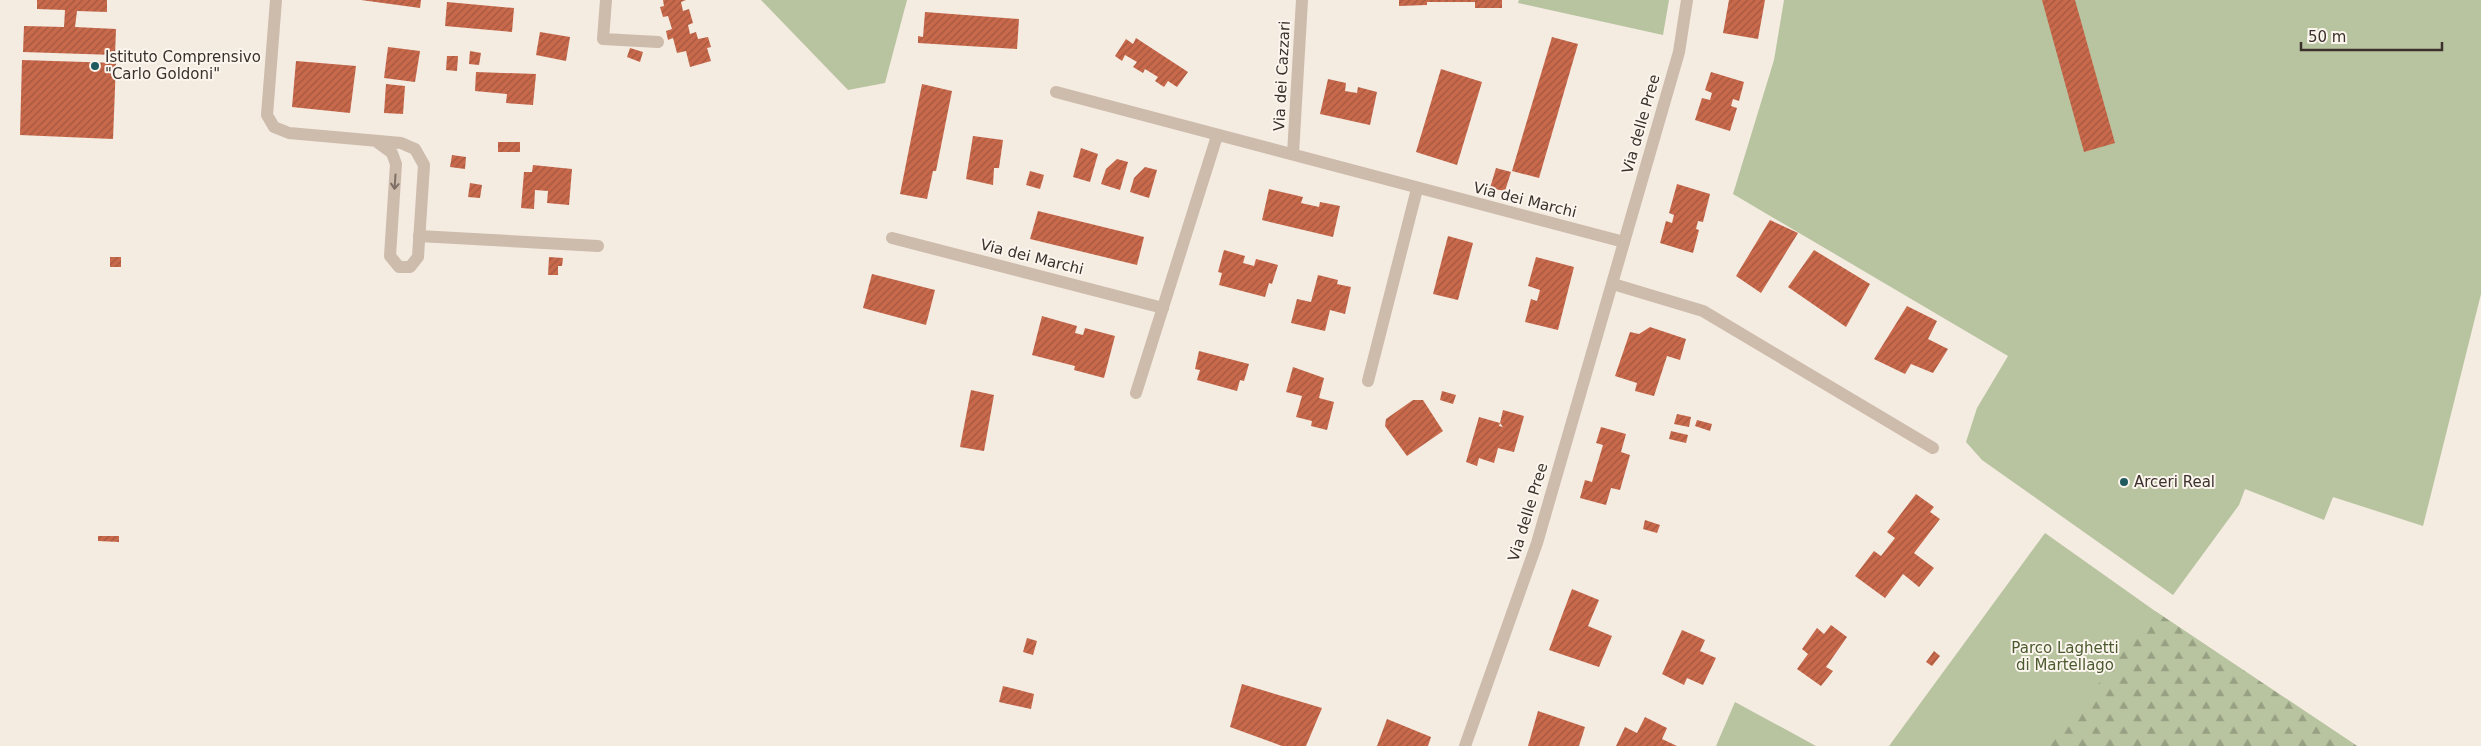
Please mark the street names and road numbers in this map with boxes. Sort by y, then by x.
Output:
street label: Via dei Cazzari [1270,20,1294,132]
street label: Via delle Pree [1618,72,1664,176]
street label: Via dei Marchi [1472,178,1578,222]
street label: Via dei Marchi [979,235,1085,279]
street label: Via delle Pree [1504,460,1552,564]

